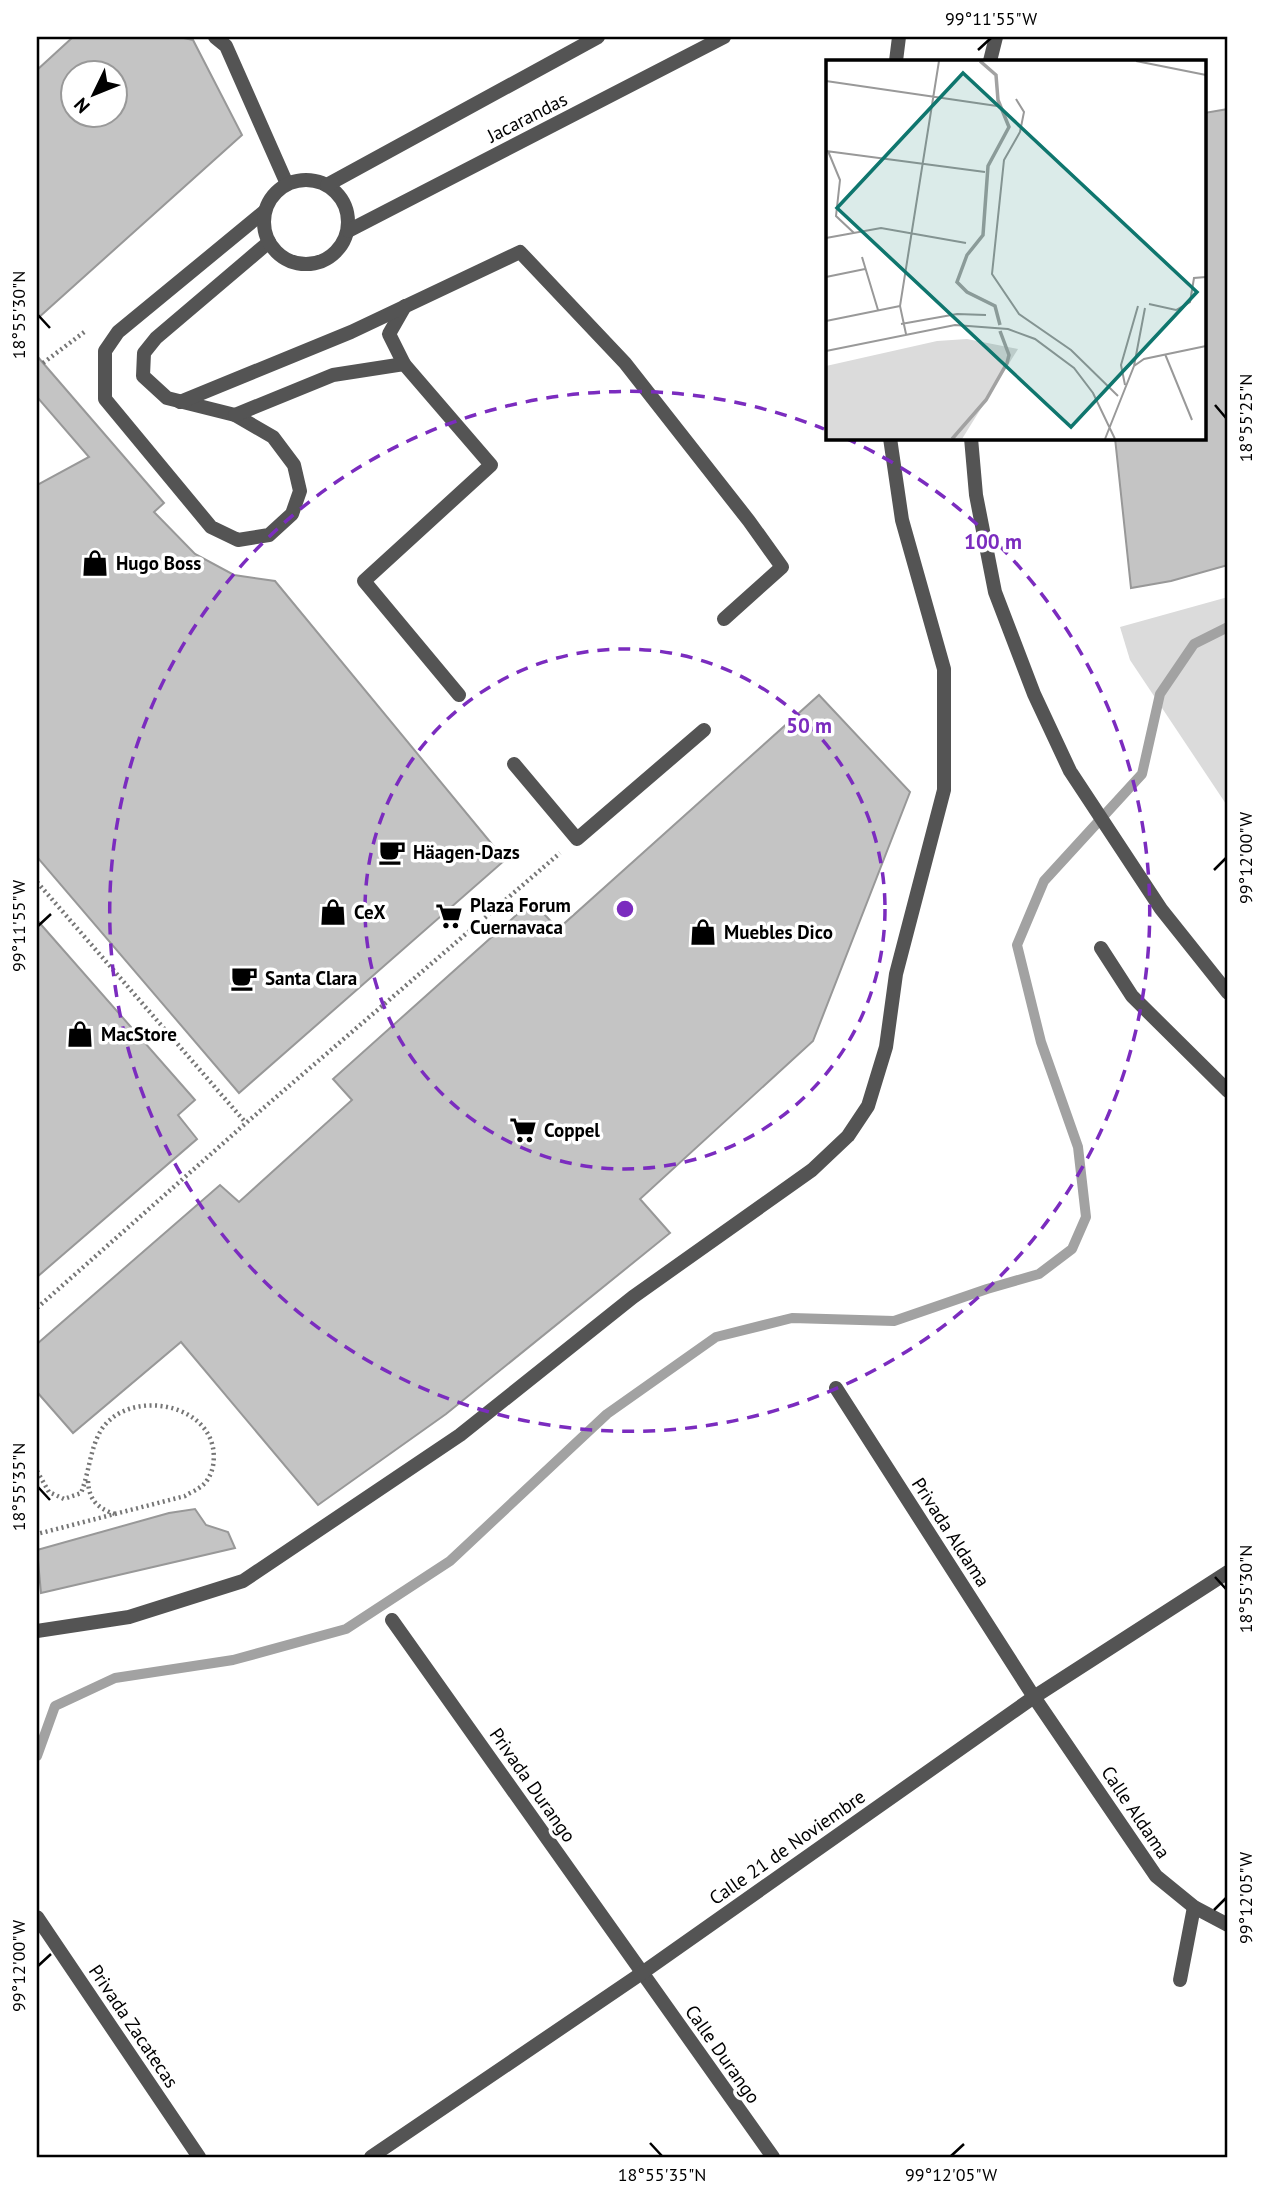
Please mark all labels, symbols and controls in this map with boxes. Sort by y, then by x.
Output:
text: 99°11'55"W [945,7,1037,30]
north arrow [60,60,130,130]
inset map [826,60,1206,439]
street label: Jacarandas [482,87,571,148]
text: N [69,93,95,118]
text: 18°55'30"N [7,271,30,359]
text: 18°55'25"N [1234,374,1257,462]
text: 100 m [964,528,1022,555]
shop icon: Hugo Boss [80,548,110,578]
place label: Hugo Boss [116,551,201,575]
text: 50 m [786,712,832,739]
text: 99°12'00"W [1234,812,1257,904]
cafe icon: Häagen-Dazs [377,837,407,867]
place label: Häagen-Dazs [413,840,520,864]
text: 99°11'55"W [7,880,30,972]
place label: Plaza Forum Cuernavaca [470,893,571,939]
shop icon: CeX [318,897,348,927]
centre of rings [613,897,637,921]
place label: CeX [354,900,386,924]
supermarket icon: Plaza Forum Cuernavaca [434,901,464,931]
shop icon: Muebles Dico [688,917,718,947]
place label: Muebles Dico [724,920,833,944]
cafe icon: Santa Clara [229,963,259,993]
place label: Santa Clara [265,966,357,990]
shop icon: MacStore [65,1019,95,1049]
place label: MacStore [101,1022,177,1046]
supermarket icon: Coppel [508,1115,538,1145]
place label: Coppel [544,1118,600,1142]
text: 18°55'35"N [7,1443,30,1531]
street label: Privada Aldama [907,1473,995,1591]
text: 18°55'30"N [1234,1545,1257,1633]
street label: Privada Durango [485,1723,581,1847]
street label: Calle Aldama [1096,1761,1176,1863]
street label: Calle 21 de Noviembre [704,1784,870,1910]
text: 99°12'05"W [1234,1852,1257,1944]
text: 99°12'00"W [7,1920,30,2012]
street label: Privada Zacatecas [84,1960,184,2092]
street label: Calle Durango [680,2000,766,2108]
text: 18°55'35"N [618,2163,706,2186]
text: 99°12'05"W [905,2163,997,2186]

